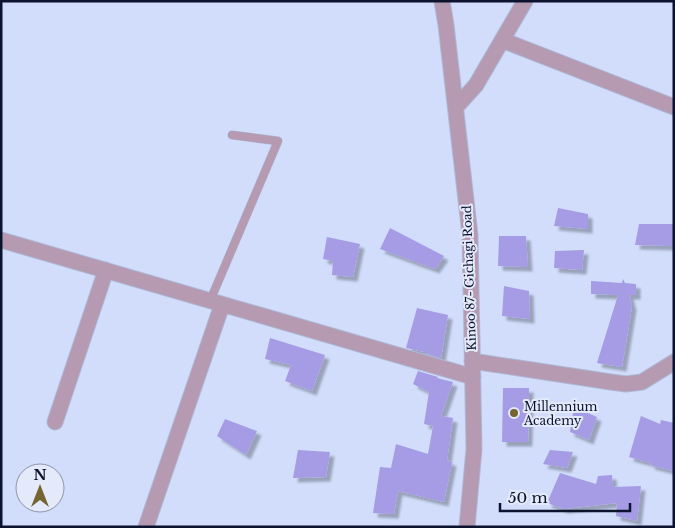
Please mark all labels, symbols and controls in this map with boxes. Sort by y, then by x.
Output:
street label: Kinoo 87- Gichagi Road [459,205,479,351]
place label: Millennium Academy [523,399,598,428]
marker: Millennium Academy [508,407,520,419]
north arrow [15,463,65,513]
text: N [33,466,47,484]
scale bar [500,480,630,512]
text: 50 m [508,488,548,507]

